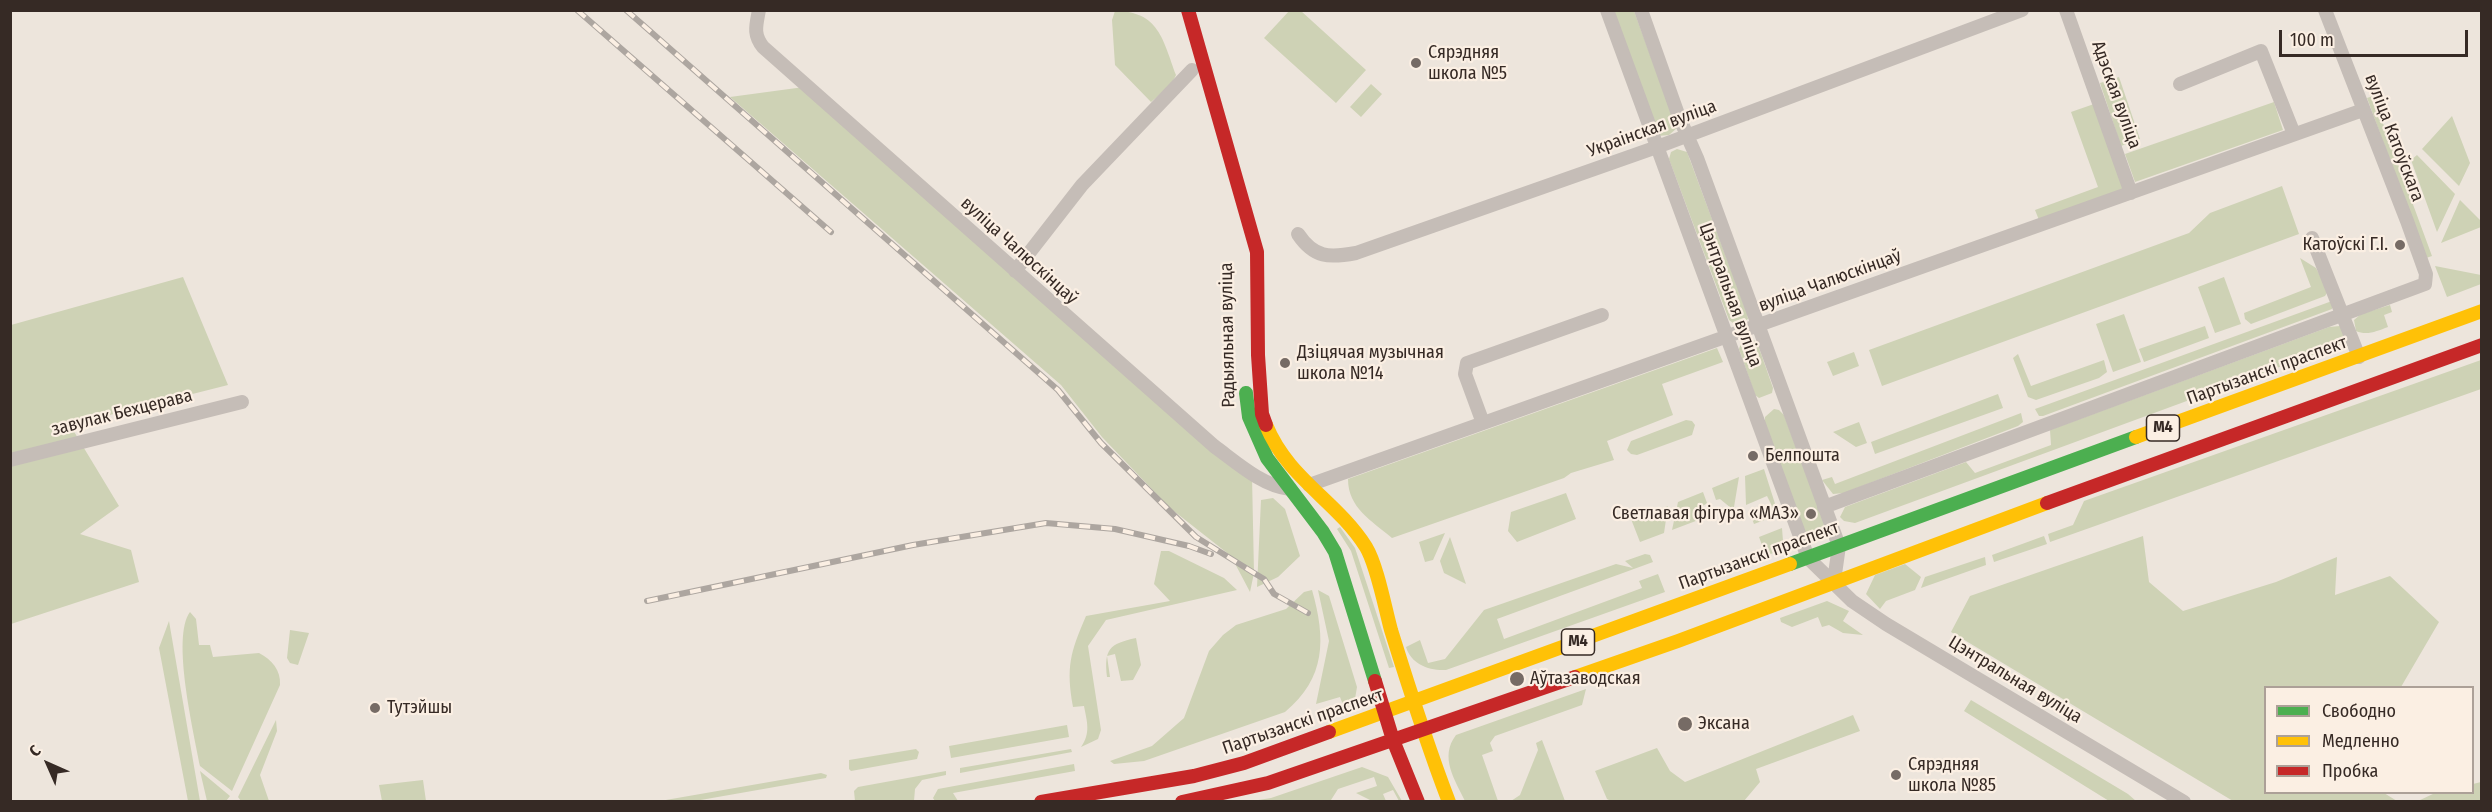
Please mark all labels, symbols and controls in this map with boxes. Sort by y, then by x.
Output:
scale bar [2282,18,2471,56]
text: 100 m [2290,29,2334,51]
street label: Адэская вуліца [2087,38,2145,152]
place label: Сярэдняя школа №5 [1428,42,1507,84]
marker: Сярэдняя школа №5 [1409,56,1423,70]
street label: вуліца Катоўскага [2360,71,2428,205]
street label: Украінская вуліца [1585,96,1719,162]
street label: вуліца Чалюскінцаў [956,193,1082,309]
street label: Цэнтральная вуліца [1694,220,1766,370]
place label: Катоўскі Г.І. [2302,234,2388,256]
marker: Катоўскі Г.І. [2393,238,2407,252]
street label: вуліца Чалюскінцаў [1756,245,1904,317]
street label: Радыяльная вуліца [1216,262,1240,408]
street label: Партызанскі праспект [2184,332,2350,410]
place label: Дзіцячая музычная школа №14 [1297,342,1444,385]
marker: Дзіцячая музычная школа №14 [1278,356,1292,370]
street label: завулак Бехцерава [49,385,195,441]
road number: М4 [2146,415,2180,441]
place label: Белпошта [1765,445,1840,467]
marker: Белпошта [1746,449,1760,463]
place label: Светлавая фігура «МАЗ» [1612,503,1799,525]
marker: Светлавая фігура «МАЗ» [1804,507,1818,521]
street label: Партызанскі праспект [1676,517,1842,595]
road number: М4 [1562,629,1594,655]
street label: Цэнтральная вуліца [1944,632,2086,728]
place label: Аўтазаводская [1530,668,1641,690]
marker: Аўтазаводская [1508,670,1526,688]
street label: Партызанскі праспект [1220,684,1386,760]
legend [2264,686,2474,794]
place label: Тутэйшы [387,697,452,719]
text: Свободно [2322,700,2396,722]
marker: Тутэйшы [368,701,382,715]
place label: Эксана [1698,713,1750,735]
marker: Эксана [1676,715,1694,733]
text: Медленно [2322,730,2400,752]
north arrow [18,734,78,794]
text: С [25,741,45,761]
place label: Сярэдняя школа №85 [1908,754,1996,796]
text: Пробка [2322,760,2378,782]
marker: Сярэдняя школа №85 [1889,768,1903,782]

